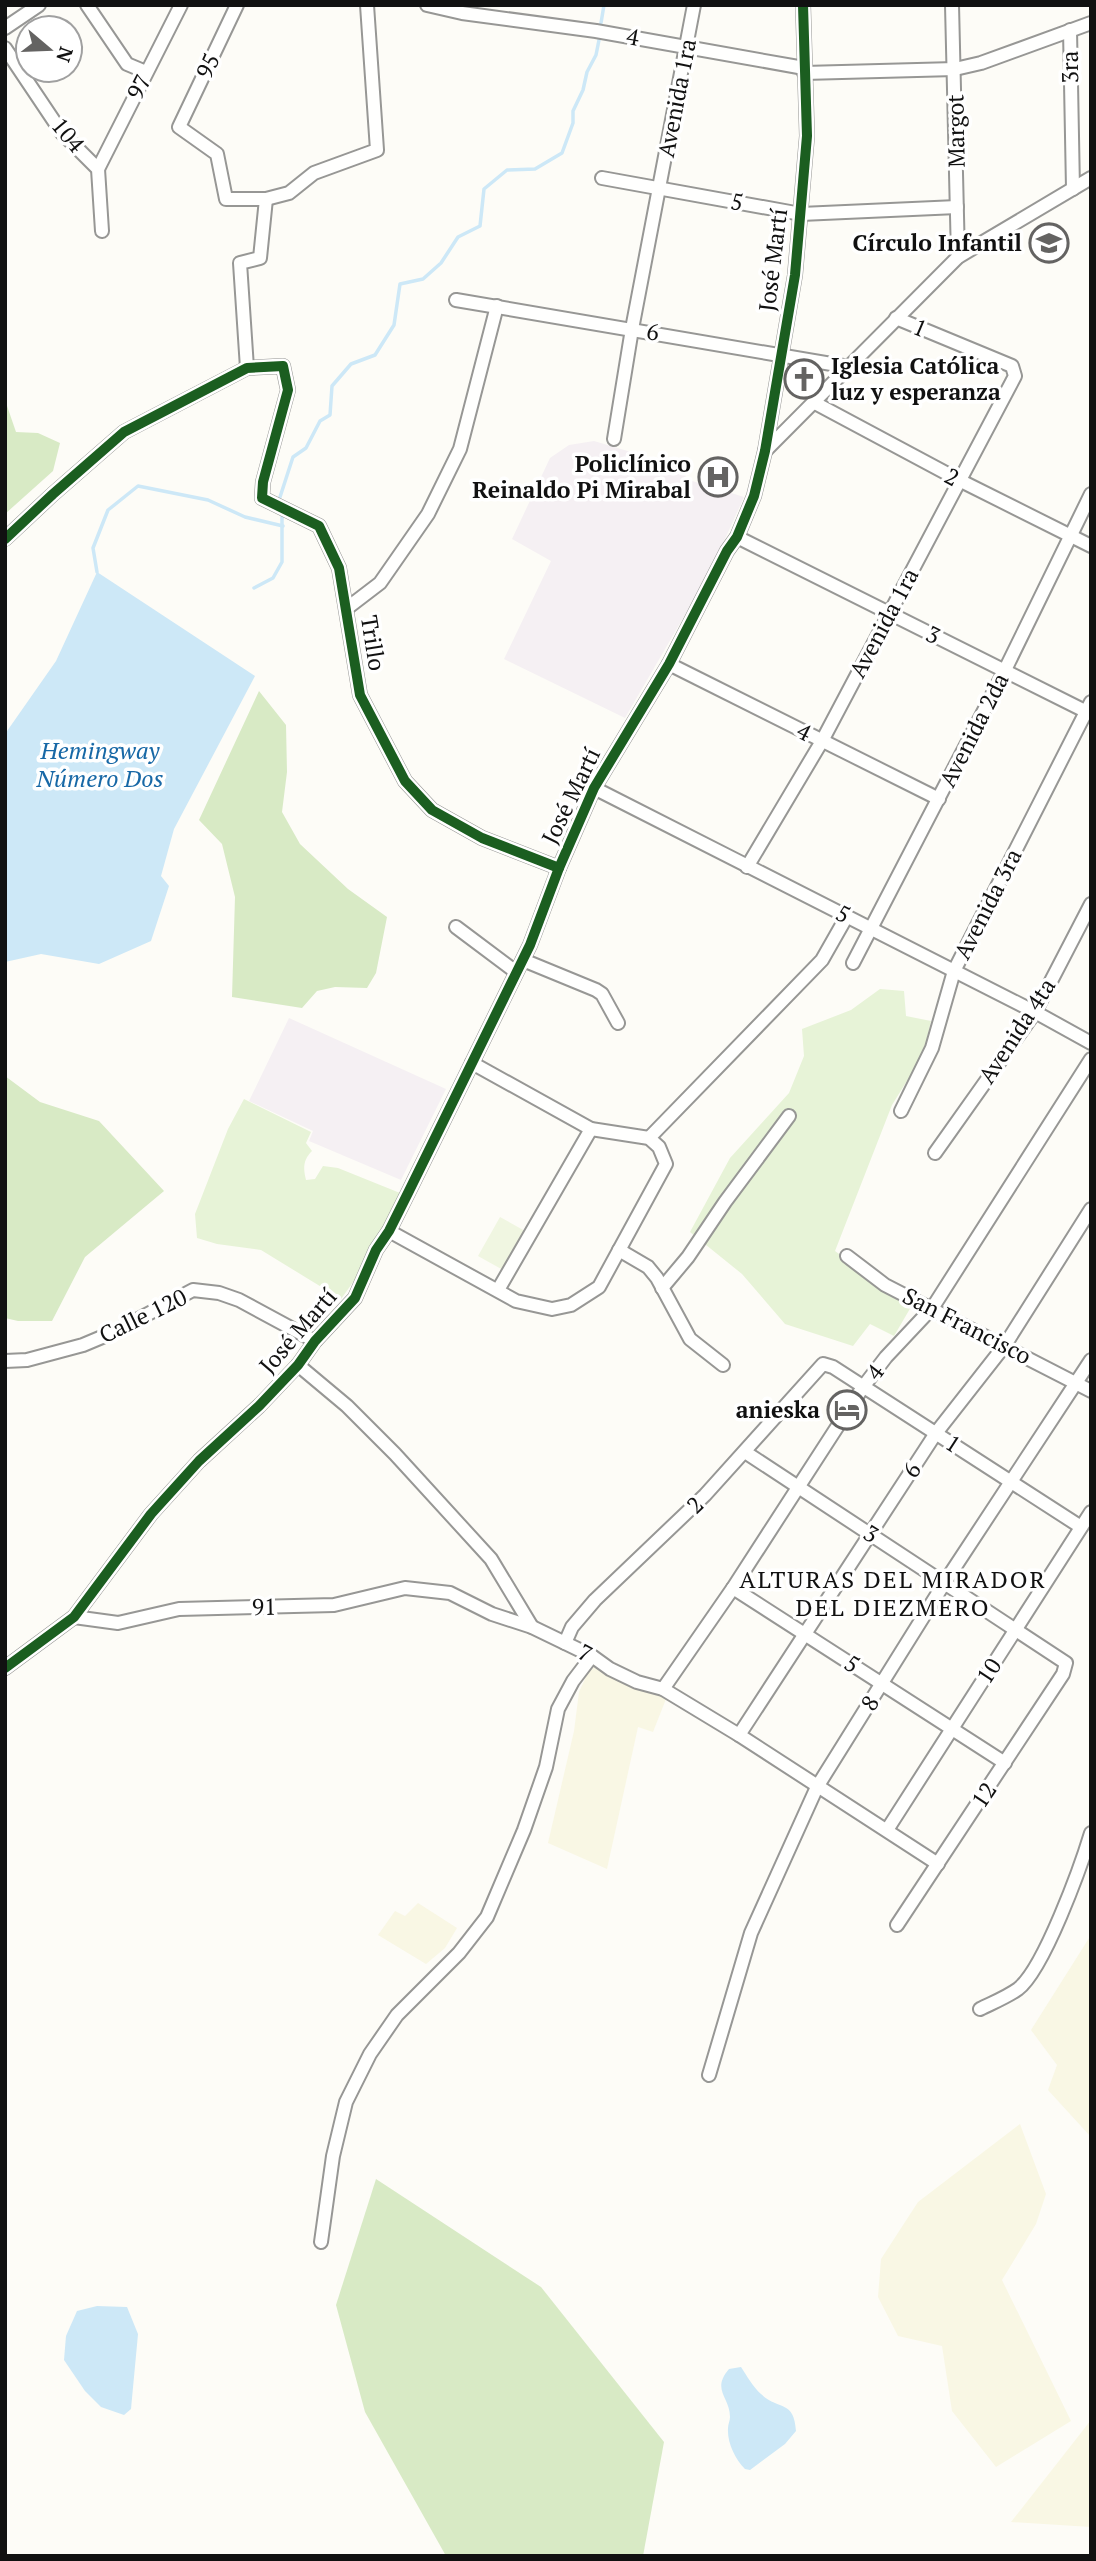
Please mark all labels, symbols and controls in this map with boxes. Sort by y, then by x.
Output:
north arrow [14,14,84,84]
street label: 4 [624,20,643,53]
street label: Avenida 1ra [650,36,703,160]
text: N [51,44,80,66]
street label: 95 [188,48,227,83]
street label: 3ra [1054,50,1085,84]
street label: 97 [119,69,158,105]
street label: Margot [939,94,972,168]
street label: 104 [45,111,93,159]
street label: 5 [728,185,746,218]
street label: José Martí [751,207,794,313]
school or university icon: Círculo Infantil [1028,222,1070,264]
place label: Círculo Infantil [853,227,1022,258]
street label: 1 [908,311,932,344]
street label: 6 [644,315,662,348]
place label: Iglesia Católica luz y esperanza [831,350,1001,407]
church icon: Iglesia Católica luz y esperanza [783,358,825,400]
place label: Policlínico Reinaldo Pi Mirabal [472,448,691,505]
hospital icon: Policlínico Reinaldo Pi Mirabal [697,456,739,498]
street label: 2 [940,460,965,493]
street label: Avenida 1ra [842,562,926,683]
street label: Trillo [354,613,393,673]
street label: 3 [921,618,946,651]
street label: Avenida 2da [932,667,1016,792]
street label: 4 [792,715,817,748]
water label: Hemingway Número Dos [36,734,163,794]
street label: José Martí [534,742,607,849]
street label: Avenida 3ra [946,843,1029,964]
street label: 5 [831,897,856,930]
street label: Avenida 4ta [971,972,1062,1089]
street label: San Francisco [898,1280,1037,1371]
street label: Calle 120 [94,1281,192,1350]
street label: José Martí [252,1281,343,1380]
street label: 4 [859,1357,891,1386]
hotel icon: anieska [826,1389,868,1431]
place label: anieska [736,1394,820,1425]
street label: 1 [940,1427,967,1460]
street label: 6 [895,1456,928,1483]
street label: 2 [679,1489,710,1520]
street label: 3 [858,1517,885,1550]
district label: ALTURAS DEL MIRADOR DEL DIEZMERO [739,1563,1047,1623]
street label: 91 [251,1591,277,1622]
street label: 7 [572,1636,598,1669]
street label: 5 [839,1647,866,1680]
street label: 10 [969,1652,1008,1689]
street label: 8 [853,1689,886,1716]
street label: 12 [964,1776,1003,1814]

